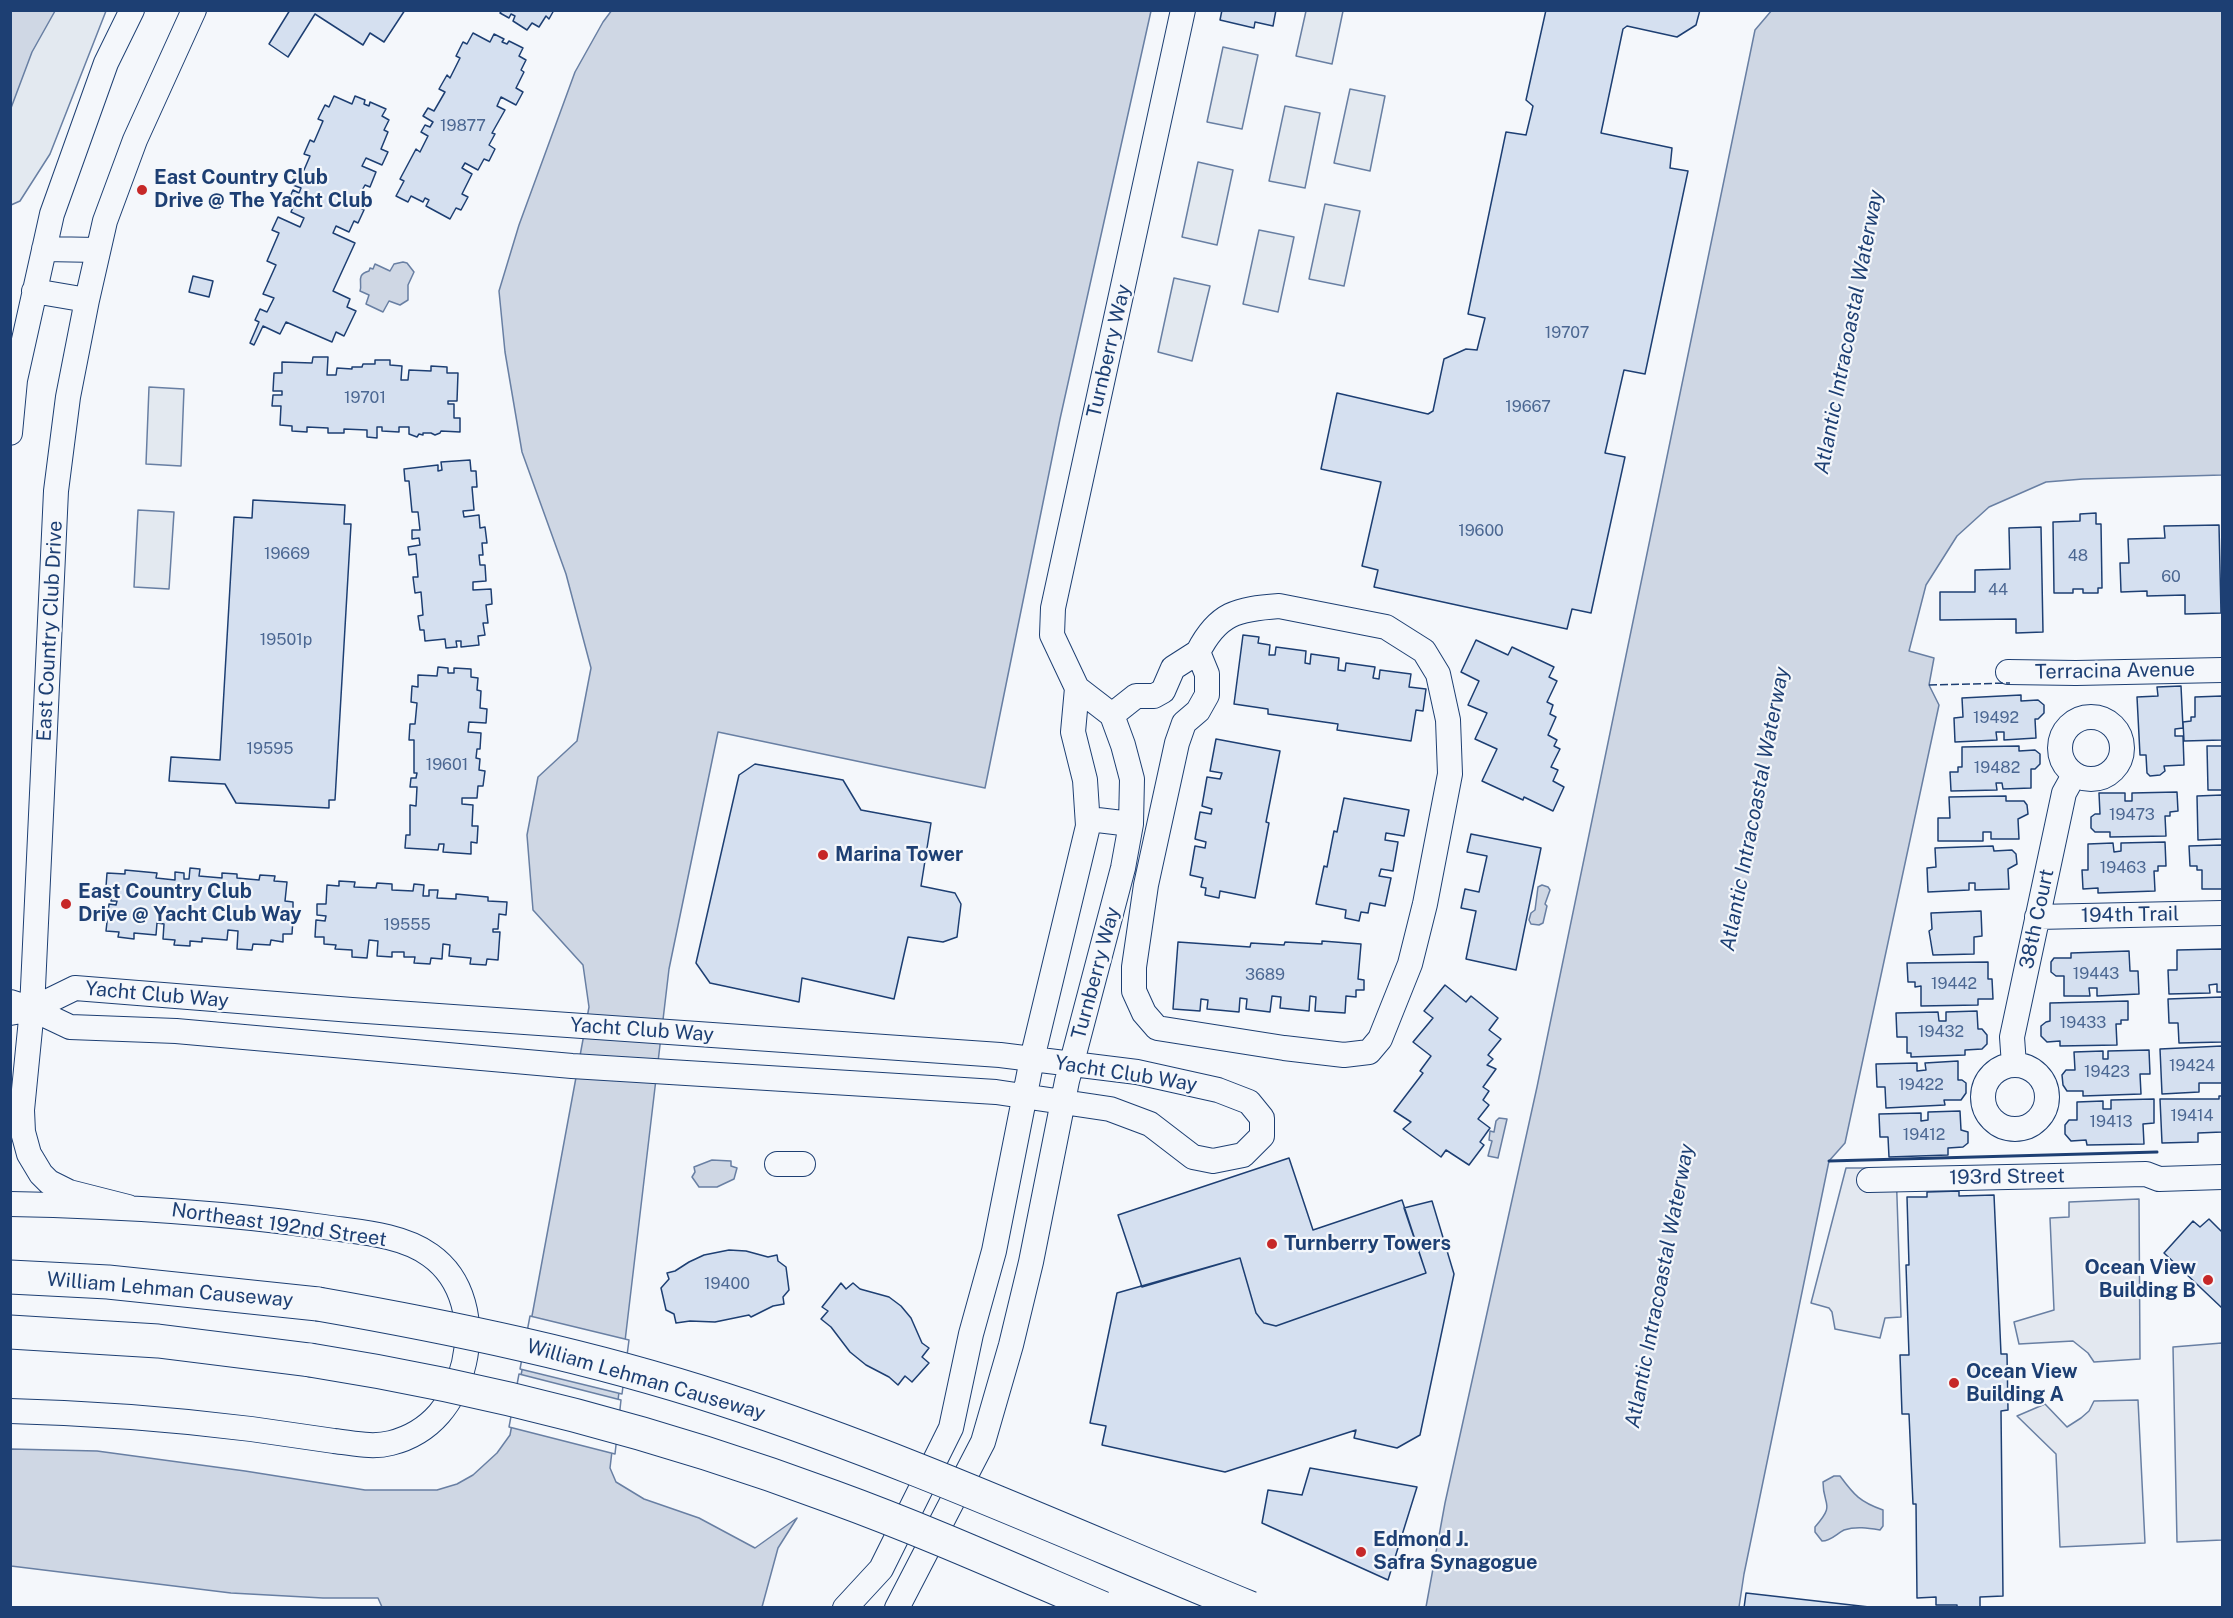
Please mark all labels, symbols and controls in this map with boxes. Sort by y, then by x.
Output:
house number: 19877 [440,116,486,136]
place label: East Country Club Drive @ The Yacht Club [154,166,373,213]
marker: East Country Club Drive @ The Yacht Club [135,183,149,197]
water label: Atlantic Intracoastal Waterway [1809,188,1889,476]
street label: Turnberry Way [1082,282,1136,420]
house number: 19707 [1545,323,1589,343]
house number: 19701 [344,388,386,408]
house number: 19667 [1505,397,1551,417]
street label: East Country Club Drive [32,520,68,742]
house number: 19600 [1458,521,1504,541]
house number: 19669 [264,544,310,564]
house number: 48 [2068,546,2088,566]
house number: 60 [2161,567,2181,587]
house number: 44 [1988,580,2008,600]
house number: 19501p [260,630,312,650]
street label: Terracina Avenue [2035,658,2195,684]
water label: Atlantic Intracoastal Waterway [1715,665,1795,953]
house number: 19492 [1973,708,2019,728]
house number: 19595 [247,739,293,759]
house number: 19601 [426,755,468,775]
house number: 19482 [1974,758,2020,778]
house number: 19473 [2109,805,2155,825]
place label: Marina Tower [835,843,963,867]
marker: Marina Tower [816,848,830,862]
house number: 19463 [2100,858,2146,878]
street label: 38th Court [2015,867,2059,971]
place label: East Country Club Drive @ Yacht Club Way [78,880,301,927]
marker: East Country Club Drive @ Yacht Club Way [59,897,73,911]
street label: 194th Trail [2081,902,2179,928]
street label: Turnberry Way [1067,904,1125,1042]
house number: 19555 [383,915,431,935]
house number: 19443 [2073,964,2119,984]
house number: 3689 [1245,965,1285,985]
house number: 19442 [1931,974,1977,994]
street label: Yacht Club Way [84,977,230,1013]
street label: Yacht Club Way [569,1013,715,1047]
house number: 19433 [2060,1013,2106,1033]
house number: 19432 [1918,1022,1964,1042]
street label: Yacht Club Way [1053,1051,1199,1097]
house number: 19424 [2169,1056,2215,1076]
house number: 19423 [2084,1062,2130,1082]
house number: 19422 [1898,1075,1944,1095]
house number: 19414 [2170,1106,2214,1126]
house number: 19413 [2089,1112,2133,1132]
house number: 19412 [1903,1125,1945,1145]
water label: Atlantic Intracoastal Waterway [1620,1142,1700,1430]
street label: 193rd Street [1949,1164,2065,1190]
street label: Northeast 192nd Street [170,1198,388,1252]
place label: Turnberry Towers [1284,1232,1451,1256]
marker: Turnberry Towers [1265,1237,1279,1251]
place label: Ocean View Building B [2085,1256,2196,1303]
street label: William Lehman Causeway [46,1267,294,1313]
marker: Ocean View Building B [2201,1273,2215,1287]
house number: 19400 [704,1274,750,1294]
street label: William Lehman Causeway [524,1334,768,1426]
place label: Ocean View Building A [1966,1360,2077,1407]
marker: Ocean View Building A [1947,1376,1961,1390]
place label: Edmond J. Safra Synagogue [1373,1528,1537,1575]
marker: Edmond J. Safra Synagogue [1354,1545,1368,1559]

